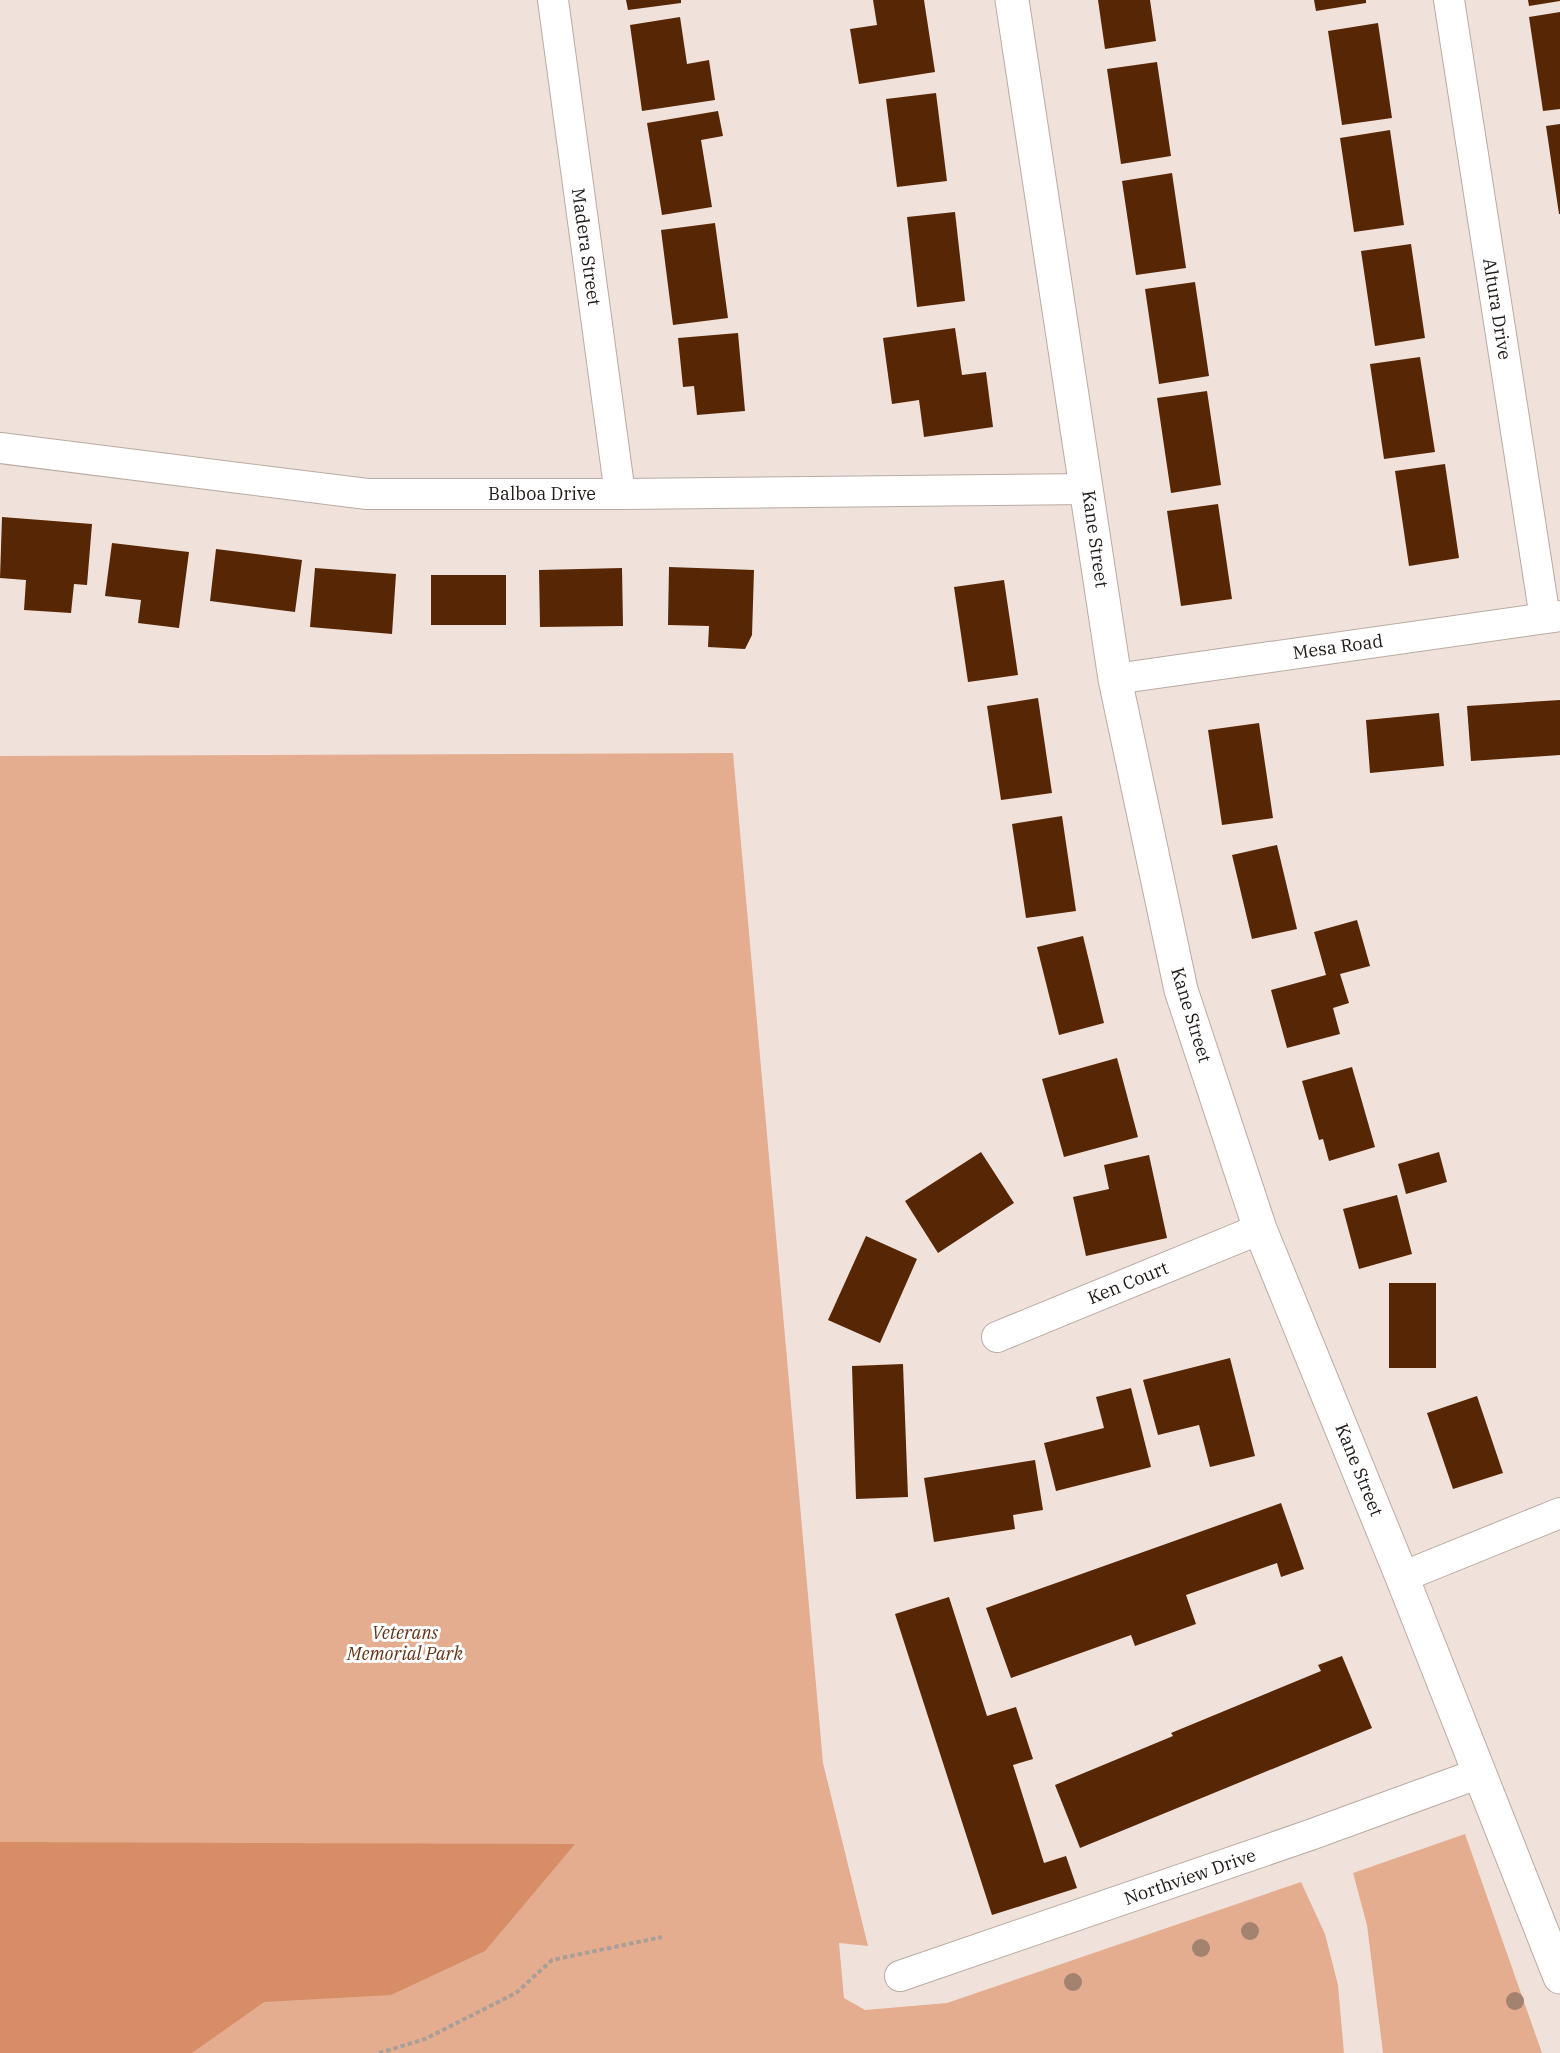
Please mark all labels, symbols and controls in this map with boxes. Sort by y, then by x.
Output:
street label: Madera Street [567,187,606,307]
street label: Altura Drive [1478,257,1517,361]
street label: Balboa Drive [488,482,596,505]
street label: Kane Street [1077,489,1114,589]
street label: Mesa Road [1291,629,1385,664]
street label: Kane Street [1166,965,1217,1065]
street label: Ken Court [1084,1256,1171,1309]
street label: Kane Street [1330,1420,1389,1520]
park label: Veterans Memorial Park [346,1621,463,1665]
street label: Northview Drive [1121,1843,1259,1910]

